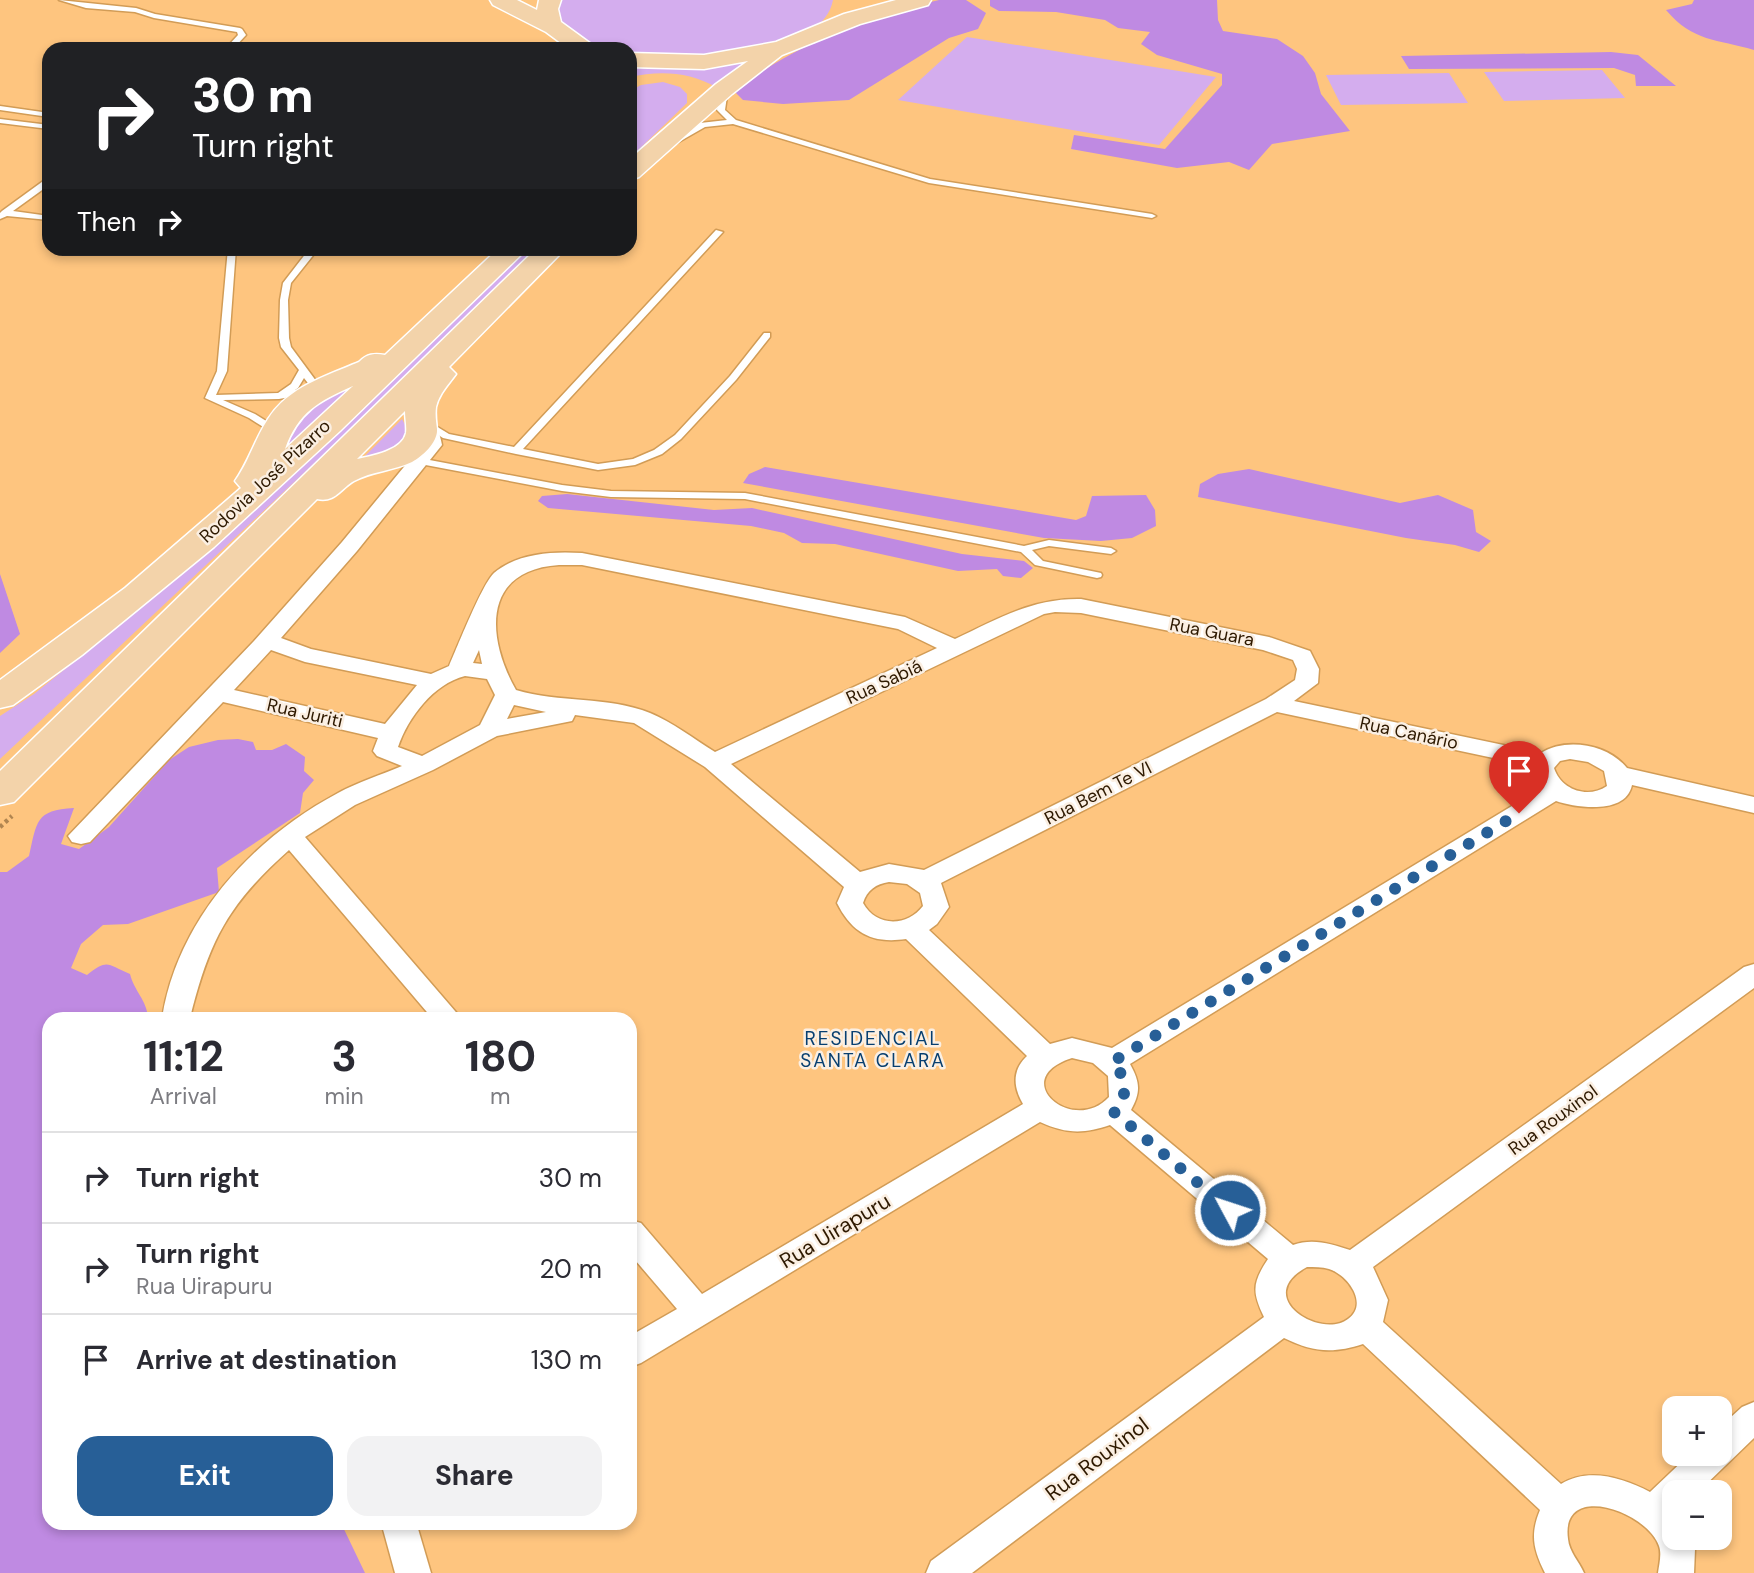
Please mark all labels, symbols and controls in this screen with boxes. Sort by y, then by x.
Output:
text: 30 m [192,63,314,127]
icon: right [77,70,168,161]
text: Turn right [192,125,334,167]
icon: right [150,203,188,241]
text: Then [77,205,136,239]
street label: Rodovia José Pizarro [194,414,336,548]
street label: Rua Guara [1168,612,1256,652]
street label: Rua Sabiá [842,654,926,710]
street label: Rua Juriti [265,693,345,733]
street label: Rua Canário [1358,711,1460,755]
pin [1489,741,1549,813]
icon: arrive [1500,752,1538,790]
street label: Rua Bem Te VI [1040,756,1156,830]
district label: RESIDENCIAL SANTA CLARA [800,1026,946,1073]
text: 11:12 [143,1029,224,1084]
text: 3 [331,1029,357,1084]
text: 180 [465,1029,536,1084]
street label: Rua Rouxinol [1503,1079,1603,1161]
text: Arrival [150,1081,217,1111]
text: min [325,1081,364,1111]
text: m [490,1081,511,1111]
icon: right [77,1159,115,1197]
text: Turn right [136,1161,260,1195]
text: 30 m [539,1161,602,1195]
position arrow [1193,1173,1267,1247]
street label: Rua Uirapuru [774,1187,896,1275]
text: Turn right [136,1237,260,1271]
icon: right [77,1250,115,1288]
text: 20 m [539,1252,602,1286]
text: Rua Uirapuru [136,1271,272,1301]
icon: arrive [77,1341,115,1379]
text: Arrive at destination [136,1343,397,1377]
text: 130 m [531,1343,602,1377]
map controls [1662,1396,1732,1550]
button: + [1662,1396,1732,1466]
street label: Rua Rouxinol [1040,1411,1154,1507]
button: Exit [77,1436,333,1516]
button: Share [347,1436,602,1516]
button: − [1662,1480,1732,1550]

